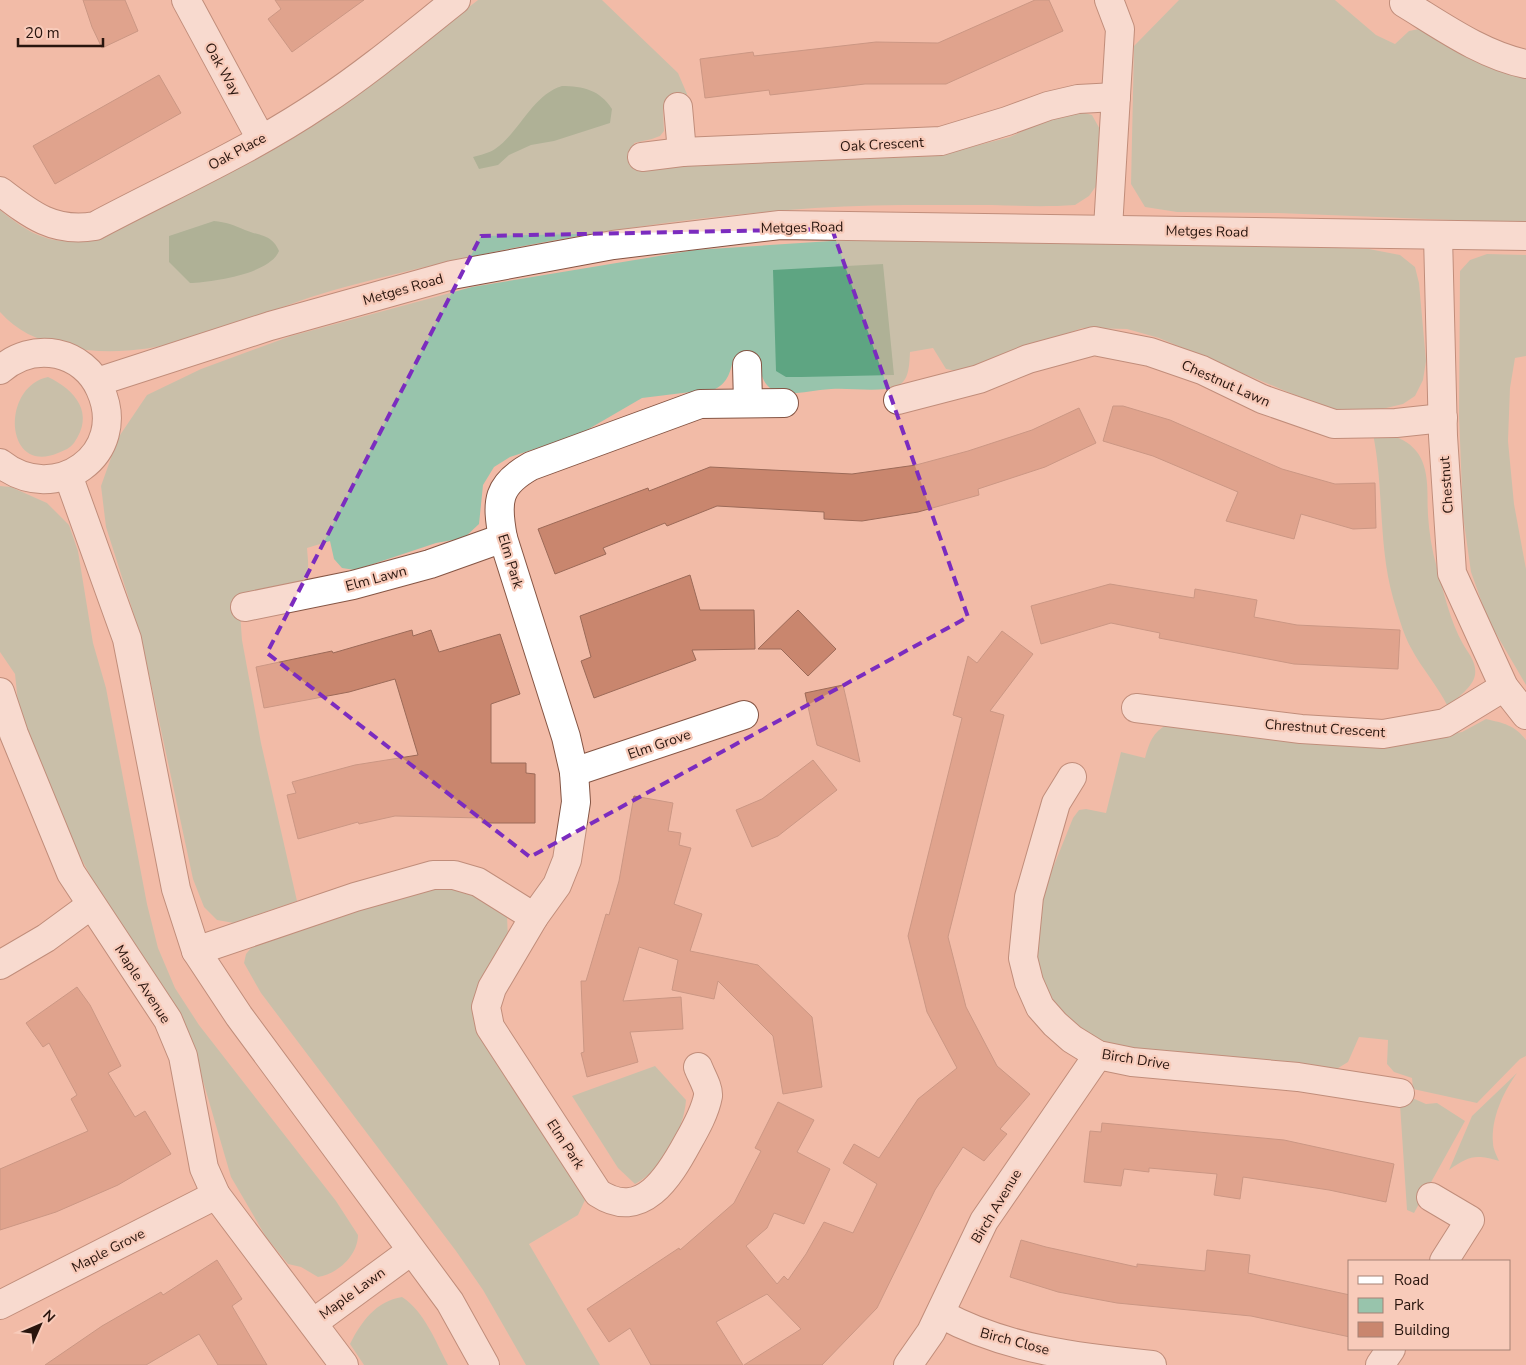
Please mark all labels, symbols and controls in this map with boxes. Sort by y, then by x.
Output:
scale bar [18,15,102,47]
text: 20 m [25,23,60,43]
street label: Oak Way [200,39,245,100]
street label: Oak Place [205,128,270,175]
street label: Oak Crescent [840,133,925,156]
street label: Metges Road [760,217,844,238]
street label: Metges Road [1165,221,1249,242]
street label: Metges Road [361,269,446,310]
street label: Chestnut Lawn [1178,355,1273,412]
street label: Chestnut [1435,456,1458,514]
street label: Elm Park [493,532,528,592]
street label: Elm Lawn [343,561,409,596]
street label: Chrestnut Crescent [1264,715,1386,742]
street label: Elm Grove [625,725,693,764]
street label: Maple Avenue [110,941,175,1027]
street label: Birch Drive [1100,1045,1171,1074]
street label: Elm Park [542,1116,589,1174]
street label: Birch Avenue [967,1166,1026,1247]
street label: Maple Grove [68,1224,148,1277]
legend [1348,1260,1511,1350]
street label: Maple Lawn [315,1263,389,1324]
text: Road [1394,1270,1429,1290]
text: Park [1394,1295,1424,1315]
north arrow [15,1300,65,1350]
text: N [38,1306,59,1327]
text: Building [1394,1320,1450,1340]
street label: Birch Close [978,1323,1052,1360]

